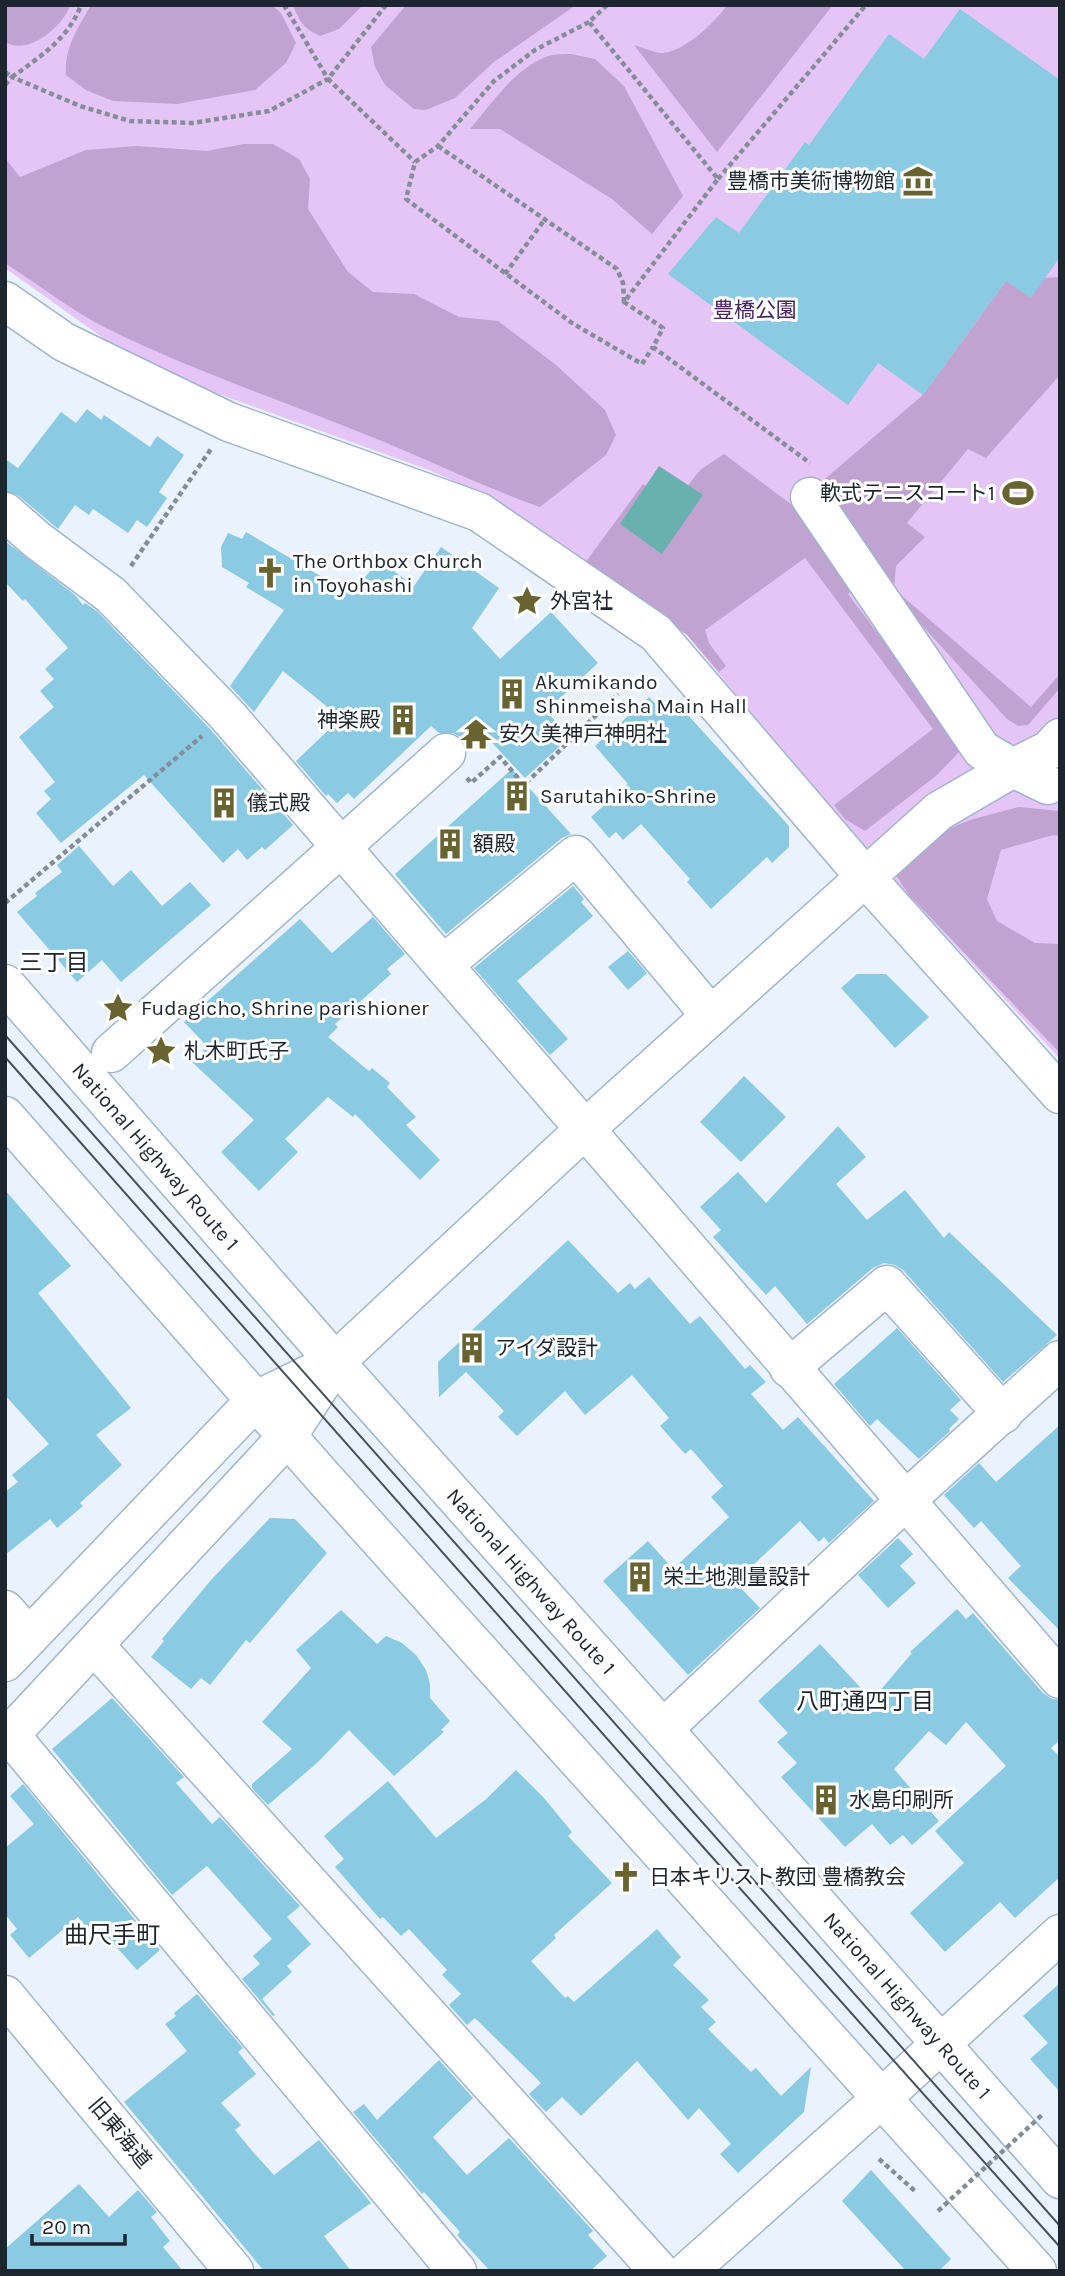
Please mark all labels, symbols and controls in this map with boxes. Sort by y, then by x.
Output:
museum icon: 豊橋市美術博物館 [901,164,935,198]
place label: 豊橋市美術博物館 [727,169,895,193]
park label: 豊橋公園 [713,298,797,322]
sports icon: 軟式テニスコート1 [1001,476,1035,510]
place label: 軟式テニスコート1 [820,481,995,505]
place label: The Orthbox Church in Toyohashi [293,549,483,597]
church icon: The Orthbox Church in Toyohashi [253,556,287,590]
place icon: 外宮社 [510,584,544,618]
place label: 外宮社 [550,589,613,613]
place label: Akumikando Shinmeisha Main Hall [535,670,747,718]
building icon: Akumikando Shinmeisha Main Hall [495,677,529,711]
building icon: 神楽殿 [386,703,420,737]
place label: 神楽殿 [317,708,380,732]
temple icon: 安久美神戸神明社 [459,717,493,751]
place label: 安久美神戸神明社 [499,722,667,746]
building icon: Sarutahiko-Shrine [500,779,534,813]
place label: Sarutahiko-Shrine [540,784,716,808]
building icon: 儀式殿 [207,786,241,820]
place label: 儀式殿 [247,791,310,815]
building icon: 額殿 [433,827,467,861]
place label: 額殿 [473,832,515,856]
district label: 三丁目 [20,949,89,976]
place icon: Fudagicho, Shrine parishioner [101,991,135,1025]
place label: Fudagicho, Shrine parishioner [141,996,429,1020]
place icon: 札木町氏子 [144,1034,178,1068]
place label: 札木町氏子 [184,1039,289,1063]
street label: National Highway Route 1 [67,1058,244,1255]
building icon: アイダ設計 [455,1331,489,1365]
place label: アイダ設計 [495,1336,598,1360]
street label: National Highway Route 1 [442,1484,620,1679]
building icon: 栄土地測量設計 [623,1560,657,1594]
place label: 栄土地測量設計 [663,1565,810,1589]
district label: 八町通四丁目 [796,1688,934,1715]
building icon: 水島印刷所 [809,1783,843,1817]
place label: 水島印刷所 [849,1788,954,1812]
church icon: 日本キリスト教団 豊橋教会 [609,1860,643,1894]
place label: 日本キリスト教団 豊橋教会 [649,1865,906,1889]
street label: National Highway Route 1 [818,1907,996,2104]
district label: 曲尺手町 [64,1921,160,1949]
street label: 旧東海道 [84,2093,156,2173]
scale bar [32,2202,124,2246]
text: 20 m [42,2215,91,2239]

